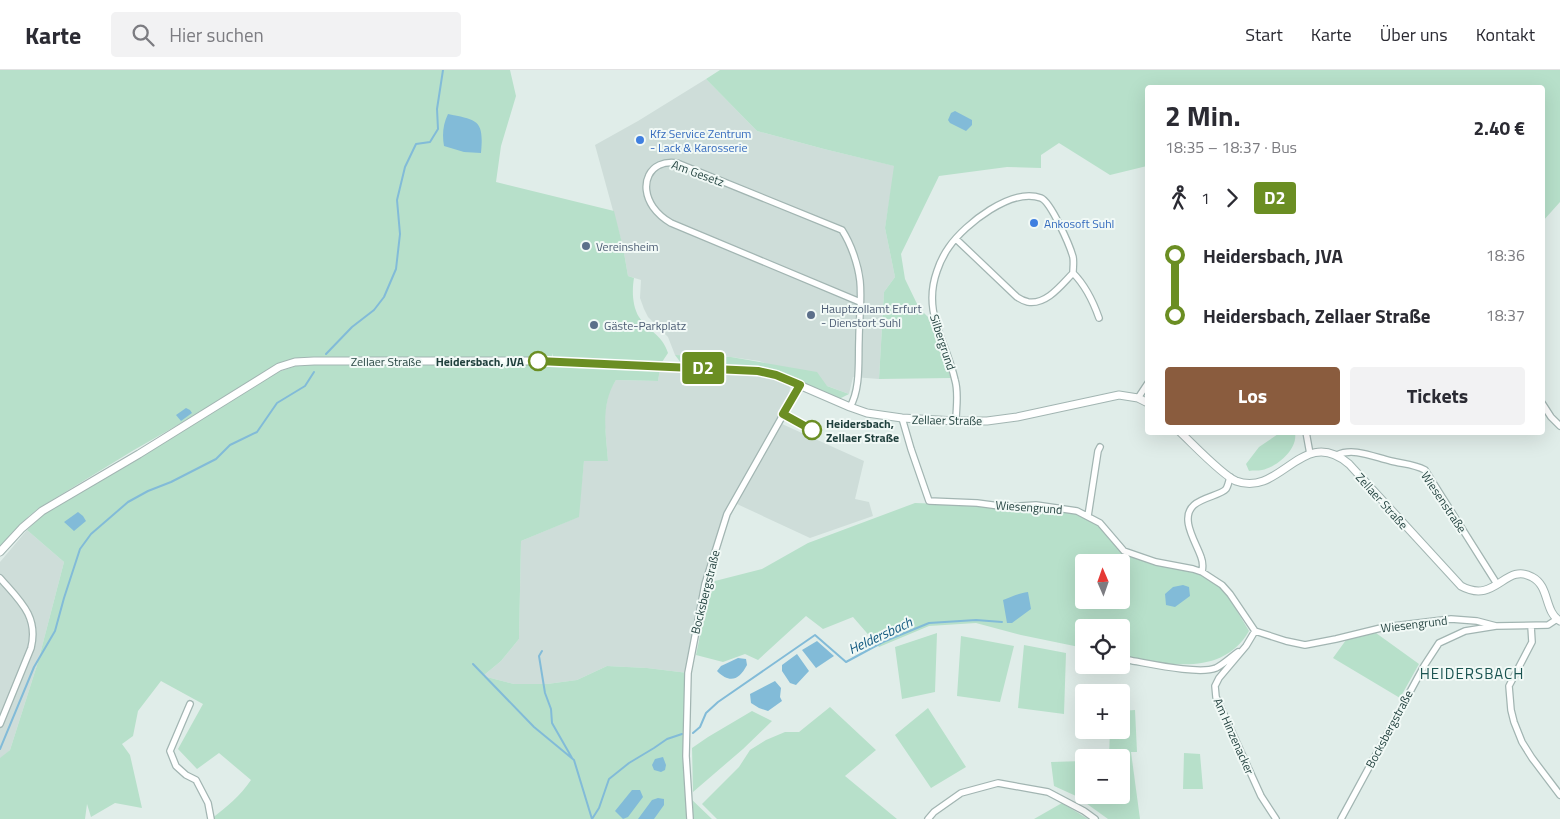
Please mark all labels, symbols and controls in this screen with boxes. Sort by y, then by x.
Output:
search box [111,12,461,57]
text: Karte [25,17,81,53]
text: Hier suchen [169,20,264,49]
icon: search [129,21,157,49]
text: Start [1245,21,1283,48]
text: Karte [1311,21,1352,48]
text: Über uns [1380,21,1448,48]
text: Kontakt [1476,21,1535,48]
text: 2 Min. [1165,94,1241,137]
text: 2.40 € [1473,113,1525,142]
place label: Kfz Service Zentrum - Lack & Karosserie [650,124,751,157]
marker: Kfz Service Zentrum - Lack & Karosserie [634,134,646,146]
text: 18:35 – 18:37 · Bus [1165,135,1297,159]
street label: Am Gesetz [669,155,727,191]
icon: walk [1165,184,1193,212]
icon: forward [1218,184,1246,212]
text: D2 [1264,184,1286,211]
text: 1 [1201,186,1210,210]
place label: Ankosoft Suhl [1044,214,1114,233]
marker: Ankosoft Suhl [1028,217,1040,229]
place label: Vereinsheim [596,237,659,256]
marker: Vereinsheim [580,240,592,252]
text: Heidersbach, JVA [1203,241,1343,270]
text: 18:36 [1486,243,1525,267]
place label: Hauptzollamt Erfurt - Dienstort Suhl [821,299,922,332]
text: Heidersbach, Zellaer Straße [1203,301,1431,330]
text: 18:37 [1486,303,1525,327]
marker: Hauptzollamt Erfurt - Dienstort Suhl [805,309,817,321]
street label: Silbergrund [925,312,961,372]
place label: Gäste-Parkplatz [604,316,686,335]
marker: Gäste-Parkplatz [588,319,600,331]
marker: Heidersbach, JVA [528,351,548,371]
street label: Zellaer Straße [351,352,421,371]
place label: Heidersbach, JVA [436,352,525,371]
line badge: D2 [680,352,726,384]
text: D2 [692,354,714,381]
button: Los [1165,367,1340,425]
button: Tickets [1350,367,1525,425]
street label: Zellaer Straße [912,410,982,430]
place label: Heidersbach, Zellaer Straße [826,414,899,447]
marker: Heidersbach, Zellaer Straße [802,420,822,440]
street label: Zellaer Straße [1351,468,1413,534]
street label: Wiesenstraße [1416,468,1472,536]
street label: Wiesengrund [995,495,1063,519]
street label: Bocksbergstraße [685,548,725,636]
north arrow [1075,554,1130,609]
map controls [1075,554,1130,804]
street label: Wiesengrund [1380,610,1448,638]
water label: Heldersbach [844,611,916,659]
button: locate [1075,619,1130,674]
district label: HEIDERSBACH [1420,662,1524,685]
button: + [1075,684,1130,739]
street label: Bocksbergstraße [1360,687,1418,771]
street label: Am Hinzenacker [1209,695,1259,777]
button: − [1075,749,1130,804]

